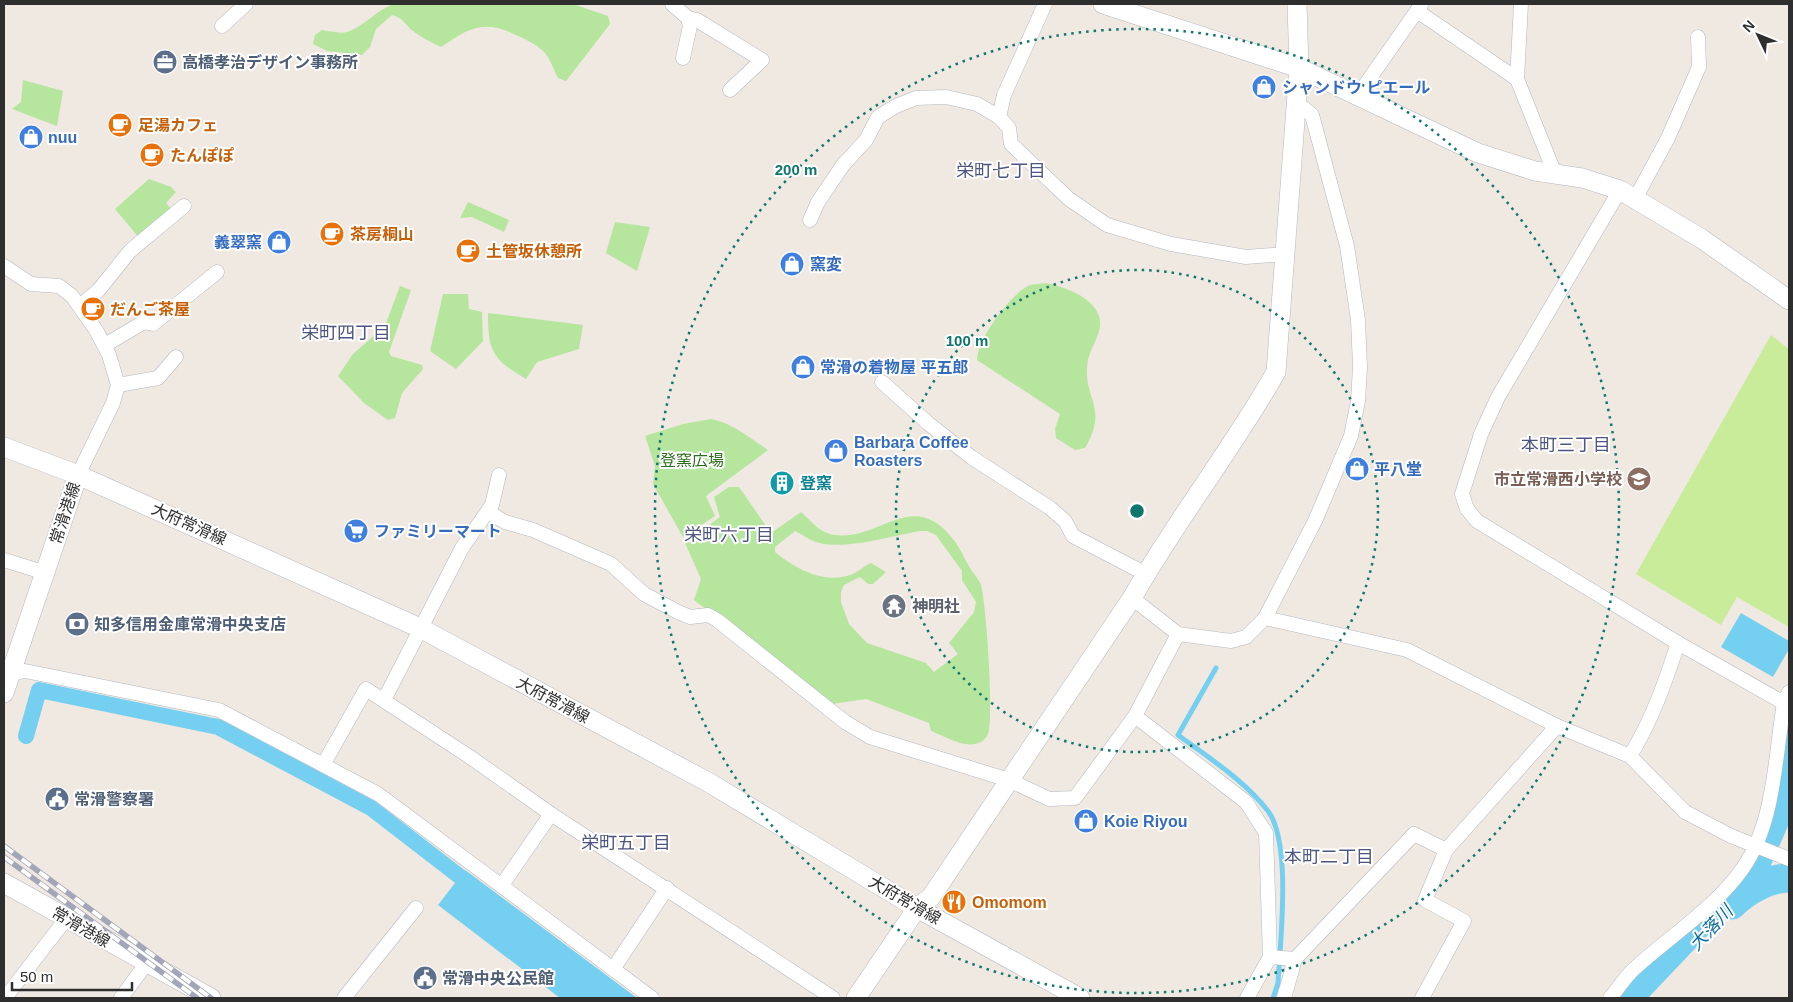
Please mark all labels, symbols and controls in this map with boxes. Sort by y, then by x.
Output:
north arrow [1733,10,1783,60]
text: N [1739,17,1758,35]
office icon: 高橋孝治デザイン事務所 [152,49,178,75]
place label: 高橋孝治デザイン事務所 [182,54,358,71]
shop icon: シャンドウ ピエール [1251,74,1277,100]
place label: シャンドウ ピエール [1282,79,1430,96]
cafe icon: 足湯カフェ [107,112,133,138]
place label: 足湯カフェ [138,117,218,134]
shop icon: nuu [18,124,44,150]
place label: nuu [48,129,77,146]
cafe icon: たんぽぽ [139,142,165,168]
place label: たんぽぽ [170,147,234,164]
text: 200 m [775,161,817,178]
district label: 栄町七丁目 [956,161,1046,181]
cafe icon: 茶房桐山 [319,221,345,247]
place label: 茶房桐山 [350,226,414,243]
shop icon: 義翠窯 [266,229,292,255]
place label: 義翠窯 [214,234,262,251]
cafe icon: 土管坂休憩所 [455,238,481,264]
place label: 土管坂休憩所 [486,242,582,260]
shop icon: 窯変 [779,251,805,277]
place label: 窯変 [810,256,842,273]
cafe icon: だんご茶屋 [80,296,106,322]
place label: だんご茶屋 [110,301,190,318]
district label: 栄町四丁目 [301,323,391,343]
text: 100 m [946,332,988,349]
shop icon: 常滑の着物屋 平五郎 [790,354,816,380]
place label: 常滑の着物屋 平五郎 [820,359,968,376]
place label: Barbara Coffee Roasters [854,434,969,469]
district label: 本町三丁目 [1521,435,1611,455]
shop icon: Barbara Coffee Roasters [823,438,849,464]
park label: 登窯広場 [660,452,724,469]
shop icon: 平八堂 [1344,456,1370,482]
place label: 平八堂 [1374,461,1422,478]
school or university icon: 市立常滑西小学校 [1626,466,1652,492]
building icon: 登窯 [769,470,795,496]
place label: 市立常滑西小学校 [1494,471,1622,488]
place label: 登窯 [800,475,832,492]
street label: 常滑港線 [47,480,83,546]
street label: 大府常滑線 [149,500,229,548]
centre of rings [1128,502,1146,520]
supermarket icon: ファミリーマート [343,518,369,544]
place label: ファミリーマート [374,523,502,540]
district label: 栄町六丁目 [684,525,774,545]
temple icon: 神明社 [881,593,907,619]
place label: 神明社 [912,597,960,615]
bank icon: 知多信用金庫常滑中央支店 [64,611,90,637]
place label: 知多信用金庫常滑中央支店 [94,616,286,633]
street label: 大府常滑線 [514,674,592,726]
public building icon: 常滑警察署 [44,786,70,812]
place label: 常滑警察署 [74,791,154,808]
shop icon: Koie Riyou [1073,808,1099,834]
place label: Koie Riyou [1104,813,1188,830]
district label: 栄町五丁目 [581,833,671,853]
district label: 本町二丁目 [1284,847,1374,867]
street label: 大府常滑線 [866,873,944,927]
restaurant icon: Omomom [941,889,967,915]
place label: Omomom [972,894,1047,911]
water label: 大落川 [1685,900,1738,955]
street label: 常滑港線 [49,904,113,950]
scale bar [12,960,132,992]
public building icon: 常滑中央公民館 [412,965,438,991]
text: 50 m [20,968,53,985]
place label: 常滑中央公民館 [442,970,554,987]

